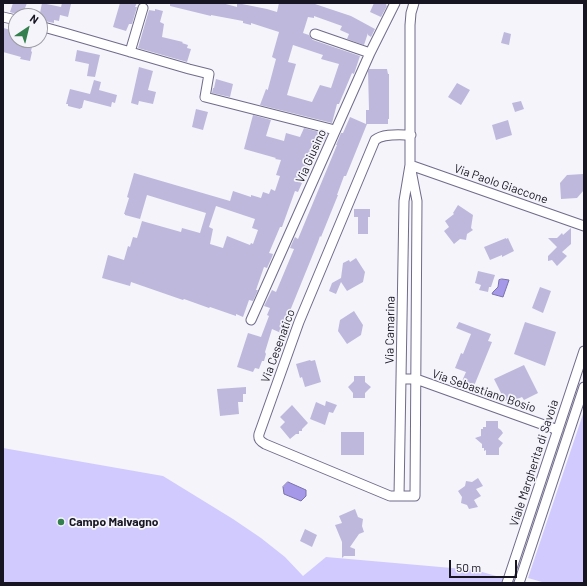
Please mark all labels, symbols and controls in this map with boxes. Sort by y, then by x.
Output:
north arrow [8,8,48,48]
text: N [28,11,41,26]
street label: Via Giusino [293,127,329,185]
street label: Via Paolo Giaccone [452,161,550,207]
street label: Via Camarina [382,296,398,364]
street label: Via Cesenatico [258,307,298,385]
street label: Via Sebastiano Bosio [430,366,538,416]
street label: Viale Margherita di Savoia [507,398,561,528]
place label: Campo Malvagno [69,515,158,529]
marker: Campo Malvagno [56,517,66,527]
scale bar [451,552,519,578]
text: 50 m [456,560,481,574]

